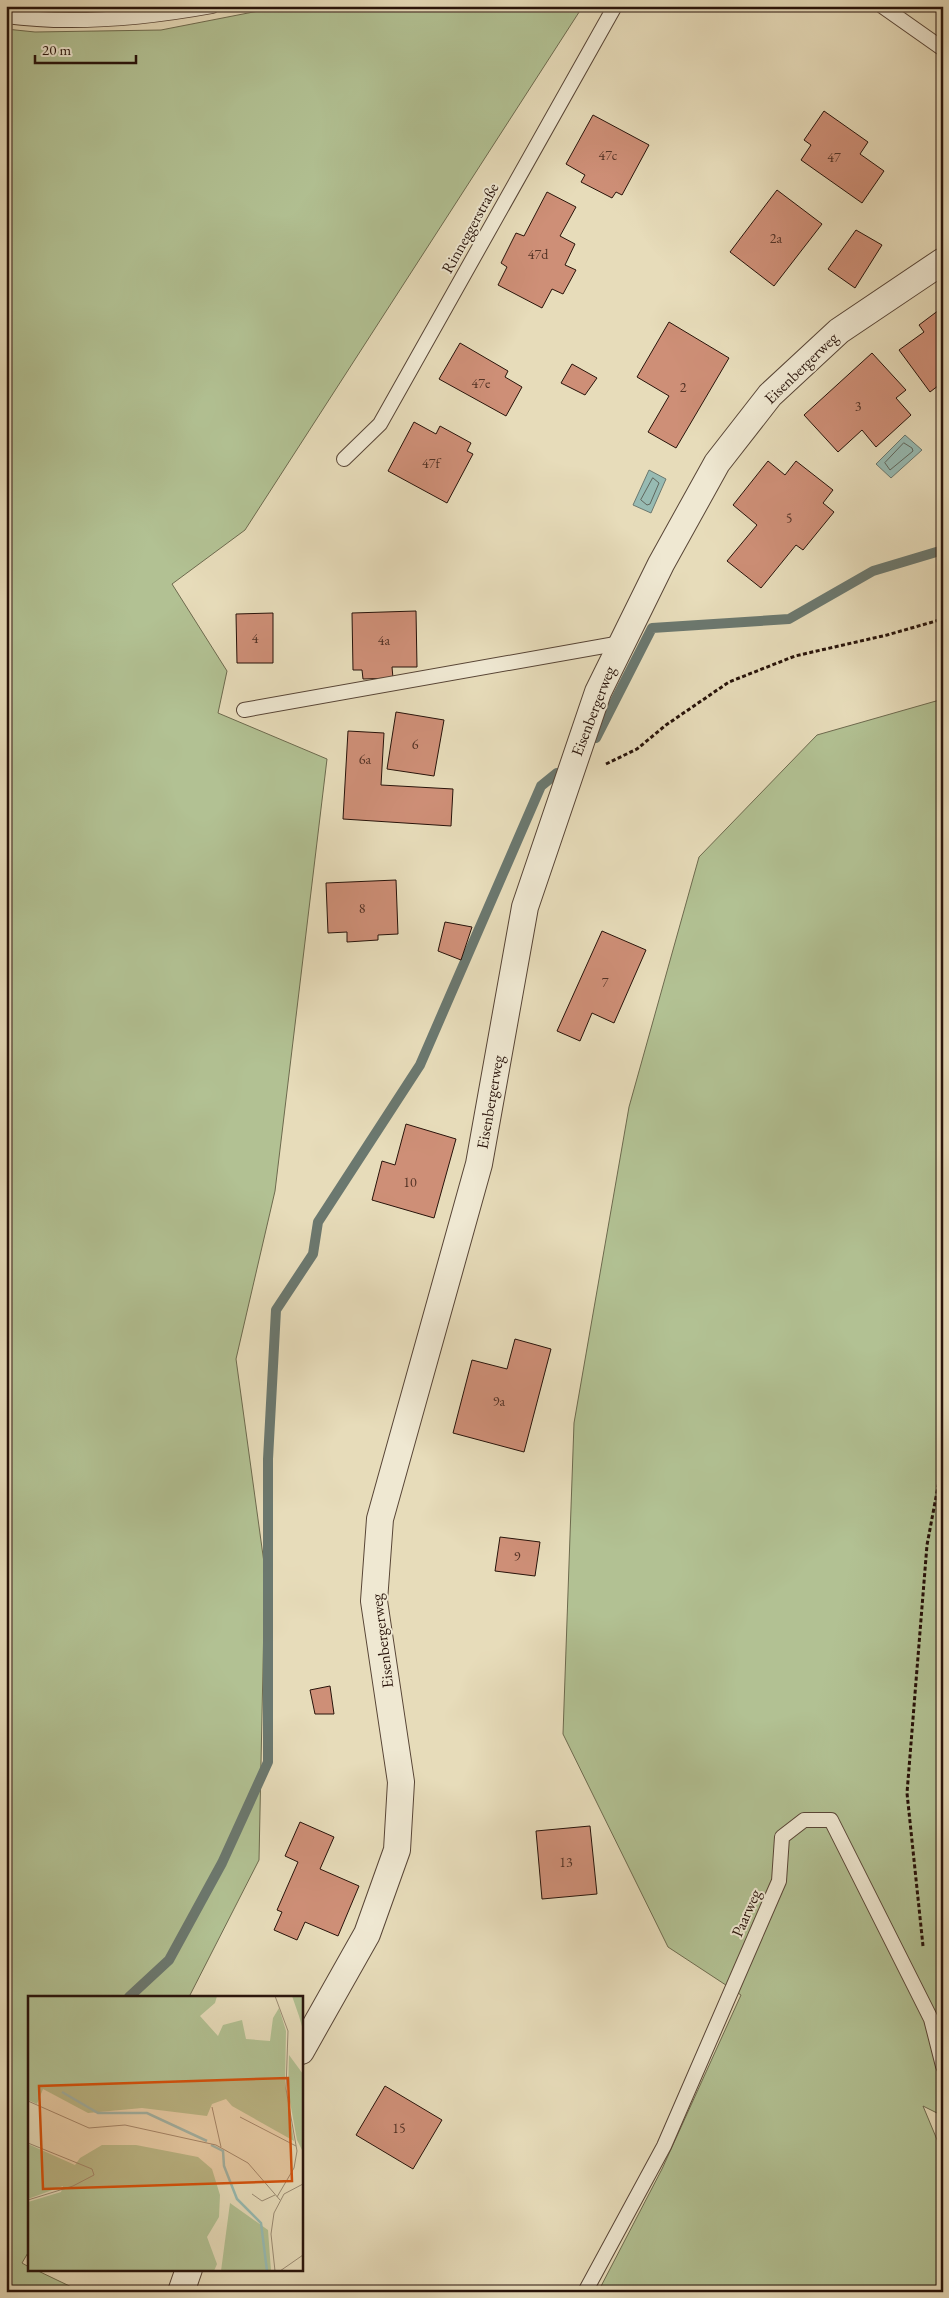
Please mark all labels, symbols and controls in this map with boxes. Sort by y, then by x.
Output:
scale bar [35,32,136,64]
text: 20 m [42,40,71,59]
house number: 47c [598,146,618,164]
house number: 47 [827,148,841,166]
street label: Rinneggerstraße [437,179,503,277]
house number: 2a [770,229,783,247]
house number: 47d [528,245,549,263]
street label: Eisenbergerweg [760,327,843,409]
house number: 47e [472,374,491,392]
house number: 2 [680,378,687,396]
house number: 3 [855,397,862,415]
house number: 47f [422,454,441,472]
house number: 5 [786,509,792,527]
house number: 4 [252,629,259,647]
house number: 4a [378,631,391,649]
street label: Eisenbergerweg [566,662,620,759]
house number: 6 [412,735,419,753]
house number: 6a [359,750,372,768]
house number: 8 [359,899,366,917]
house number: 7 [602,973,609,991]
street label: Eisenbergerweg [471,1052,509,1151]
house number: 10 [403,1173,417,1191]
house number: 9a [493,1392,506,1410]
house number: 9 [514,1547,521,1565]
street label: Eisenbergerweg [366,1592,398,1689]
house number: 13 [559,1853,573,1871]
street label: Paarweg [726,1885,766,1940]
inset map [28,1996,302,2270]
house number: 15 [392,2119,406,2137]

